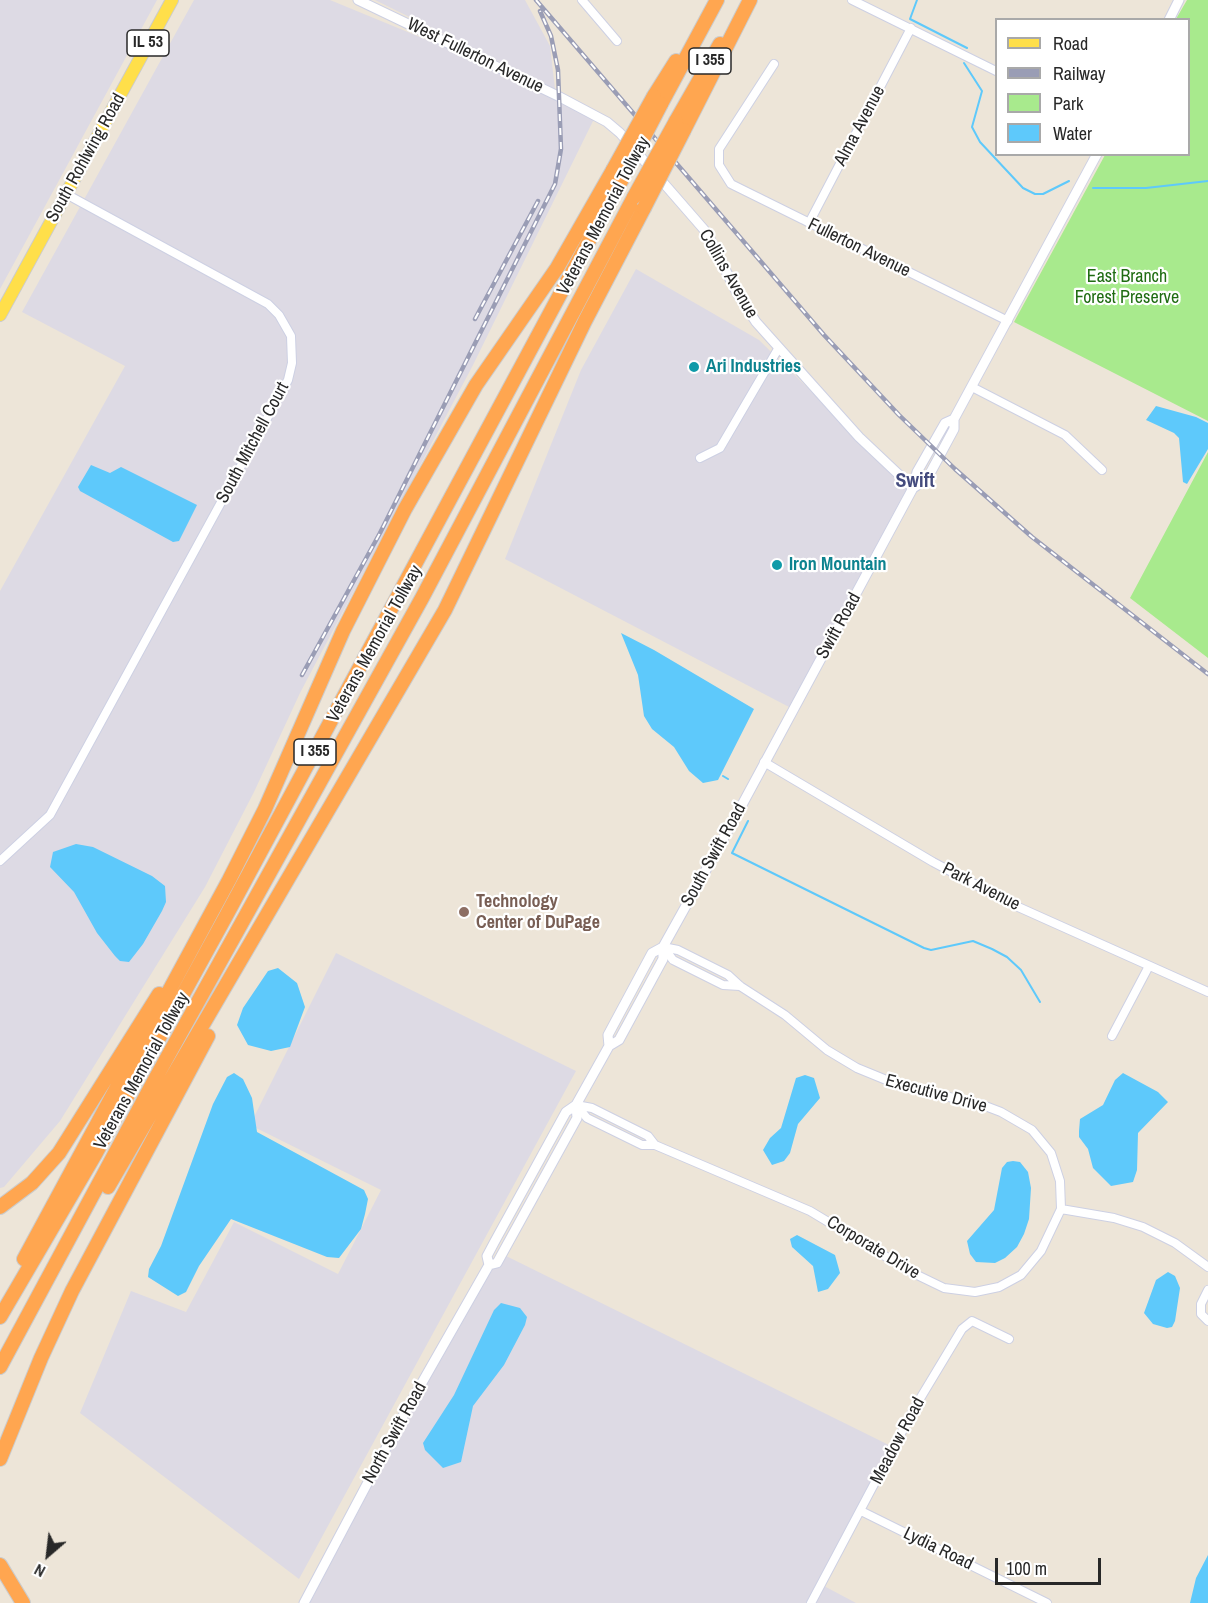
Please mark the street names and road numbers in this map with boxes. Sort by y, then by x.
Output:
street label: West Fullerton Avenue [403,14,547,98]
road number: IL 53 [127,30,169,56]
road number: I 355 [689,48,731,74]
street label: Alma Avenue [830,82,890,170]
street label: South Rohlwing Road [42,90,130,226]
street label: Veterans Memorial Tollway [553,133,655,299]
street label: Fullerton Avenue [804,214,914,282]
street label: Collins Avenue [694,226,762,322]
street label: South Mitchell Court [212,379,294,507]
street label: Veterans Memorial Tollway [323,562,427,726]
street label: Swift Road [812,589,866,663]
road number: I 355 [294,739,336,765]
street label: South Swift Road [677,800,751,910]
street label: Park Avenue [939,858,1023,916]
street label: Veterans Memorial Tollway [90,989,194,1153]
street label: Executive Drive [883,1070,989,1118]
street label: Corporate Drive [822,1212,924,1284]
street label: North Swift Road [358,1379,432,1487]
street label: Meadow Road [866,1394,930,1488]
street label: Lydia Road [900,1523,976,1575]

